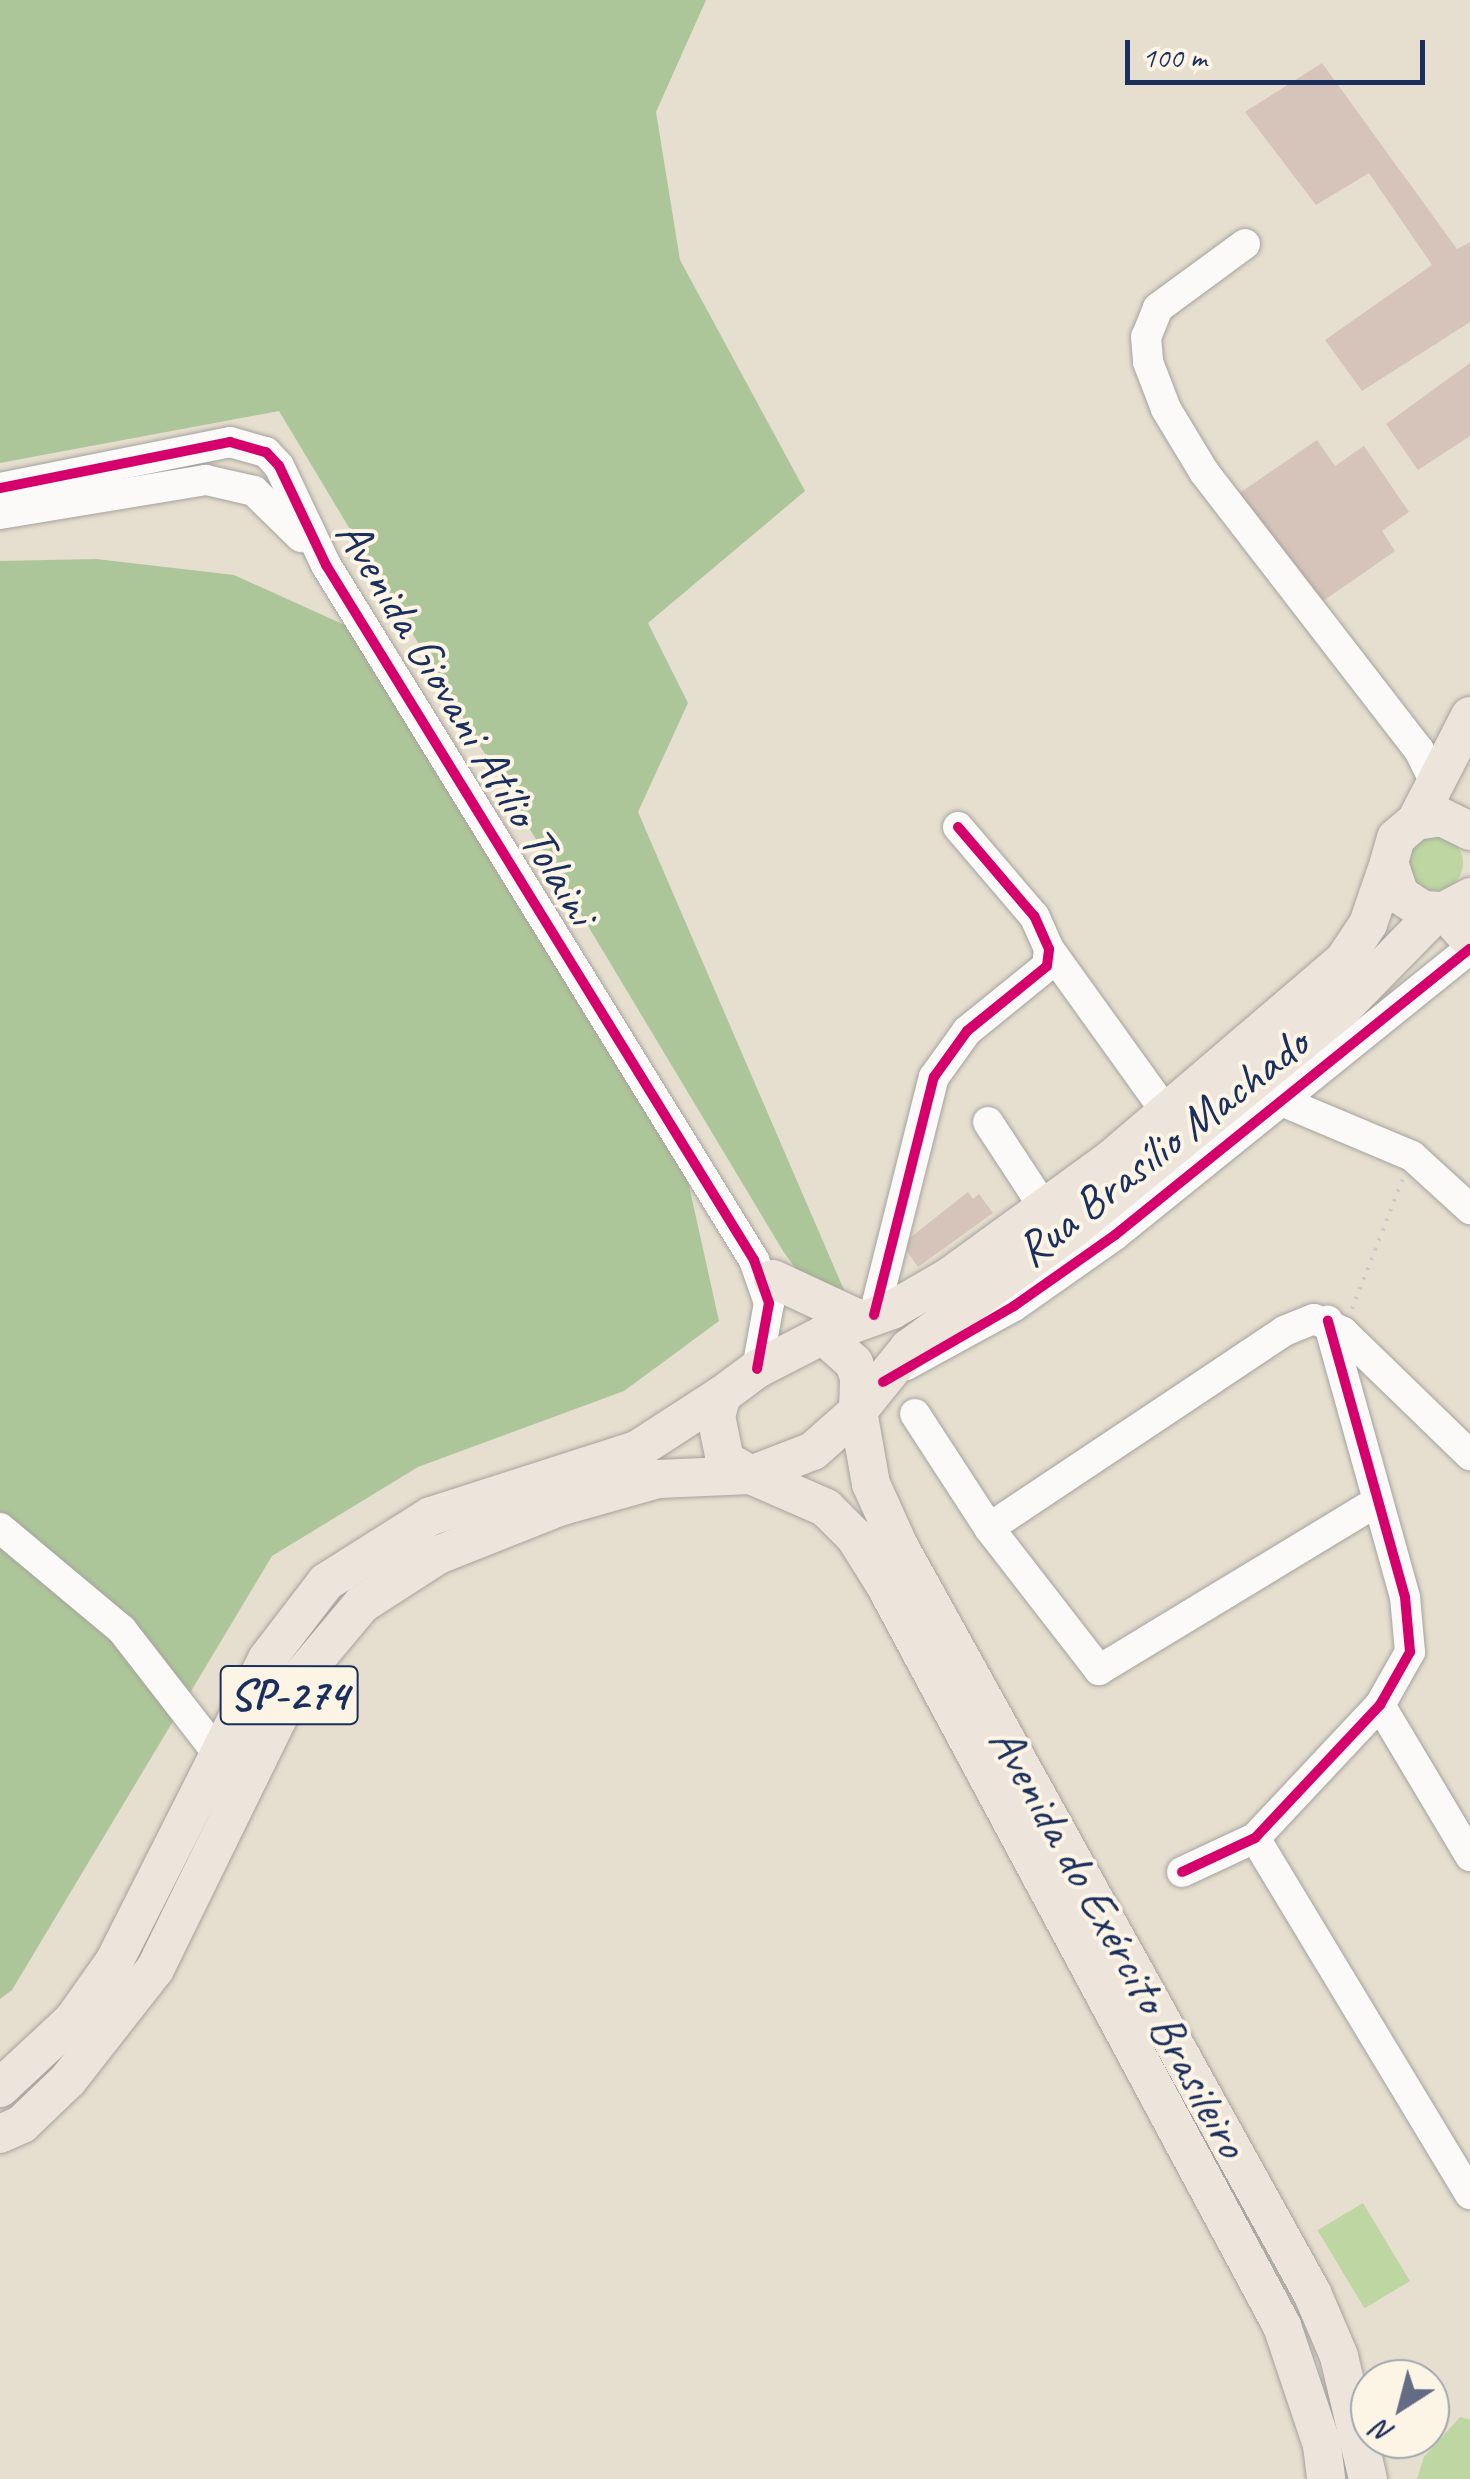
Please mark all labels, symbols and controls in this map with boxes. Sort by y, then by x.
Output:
scale bar [1130,20,1430,82]
text: 100 m [1142,38,1207,76]
street label: Avenida Giovani Atílio Tolaini [324,510,610,934]
street label: Rua Brasílio Machado [1004,1015,1320,1279]
road number: SP-274 [219,1655,359,1735]
street label: Avenida do Exército Brasileiro [976,1716,1262,2168]
north arrow [1350,2359,1450,2459]
text: N [1366,2413,1401,2451]

